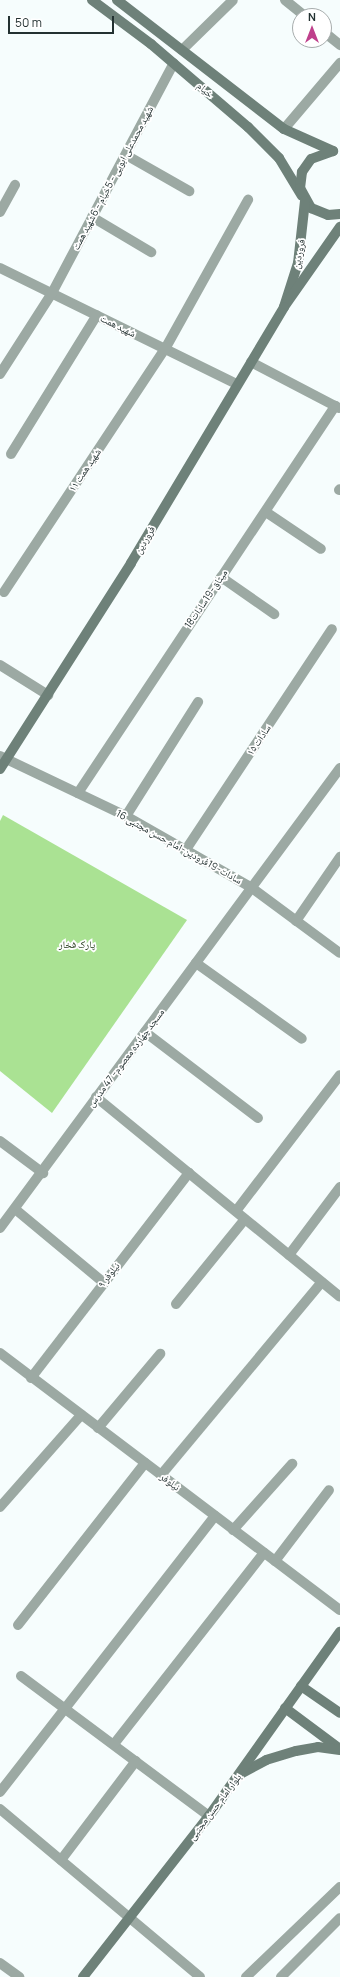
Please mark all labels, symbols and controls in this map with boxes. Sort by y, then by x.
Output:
scale bar [10,8,116,34]
north arrow [292,8,332,48]
text: N [308,9,316,24]
text: 50 m [15,14,42,31]
street label: خیام [195,80,215,100]
street label: شهید محمدعلی ابویی - 5خیام - 6شهید همت [70,104,156,252]
street label: فروردین [290,238,308,270]
street label: شهید همت [98,312,138,340]
street label: شهید همت ۱۱ [66,446,104,494]
street label: فروردین [132,524,158,556]
street label: 18میثاق-19سادات [182,567,230,631]
street label: سادات ۱۵ [244,722,274,758]
street label: سادات-19فرودین-امام حسن مجتبی 16 [114,807,244,887]
park label: پارک فخار [59,939,95,951]
street label: مسجد چهارده معصوم- 47 مدرس [85,1007,167,1109]
street label: نیلوفر ۹ [96,1260,122,1290]
street label: نیلوفر [158,1471,182,1493]
street label: بلوار امام حسن مجتبی [186,1771,244,1843]

